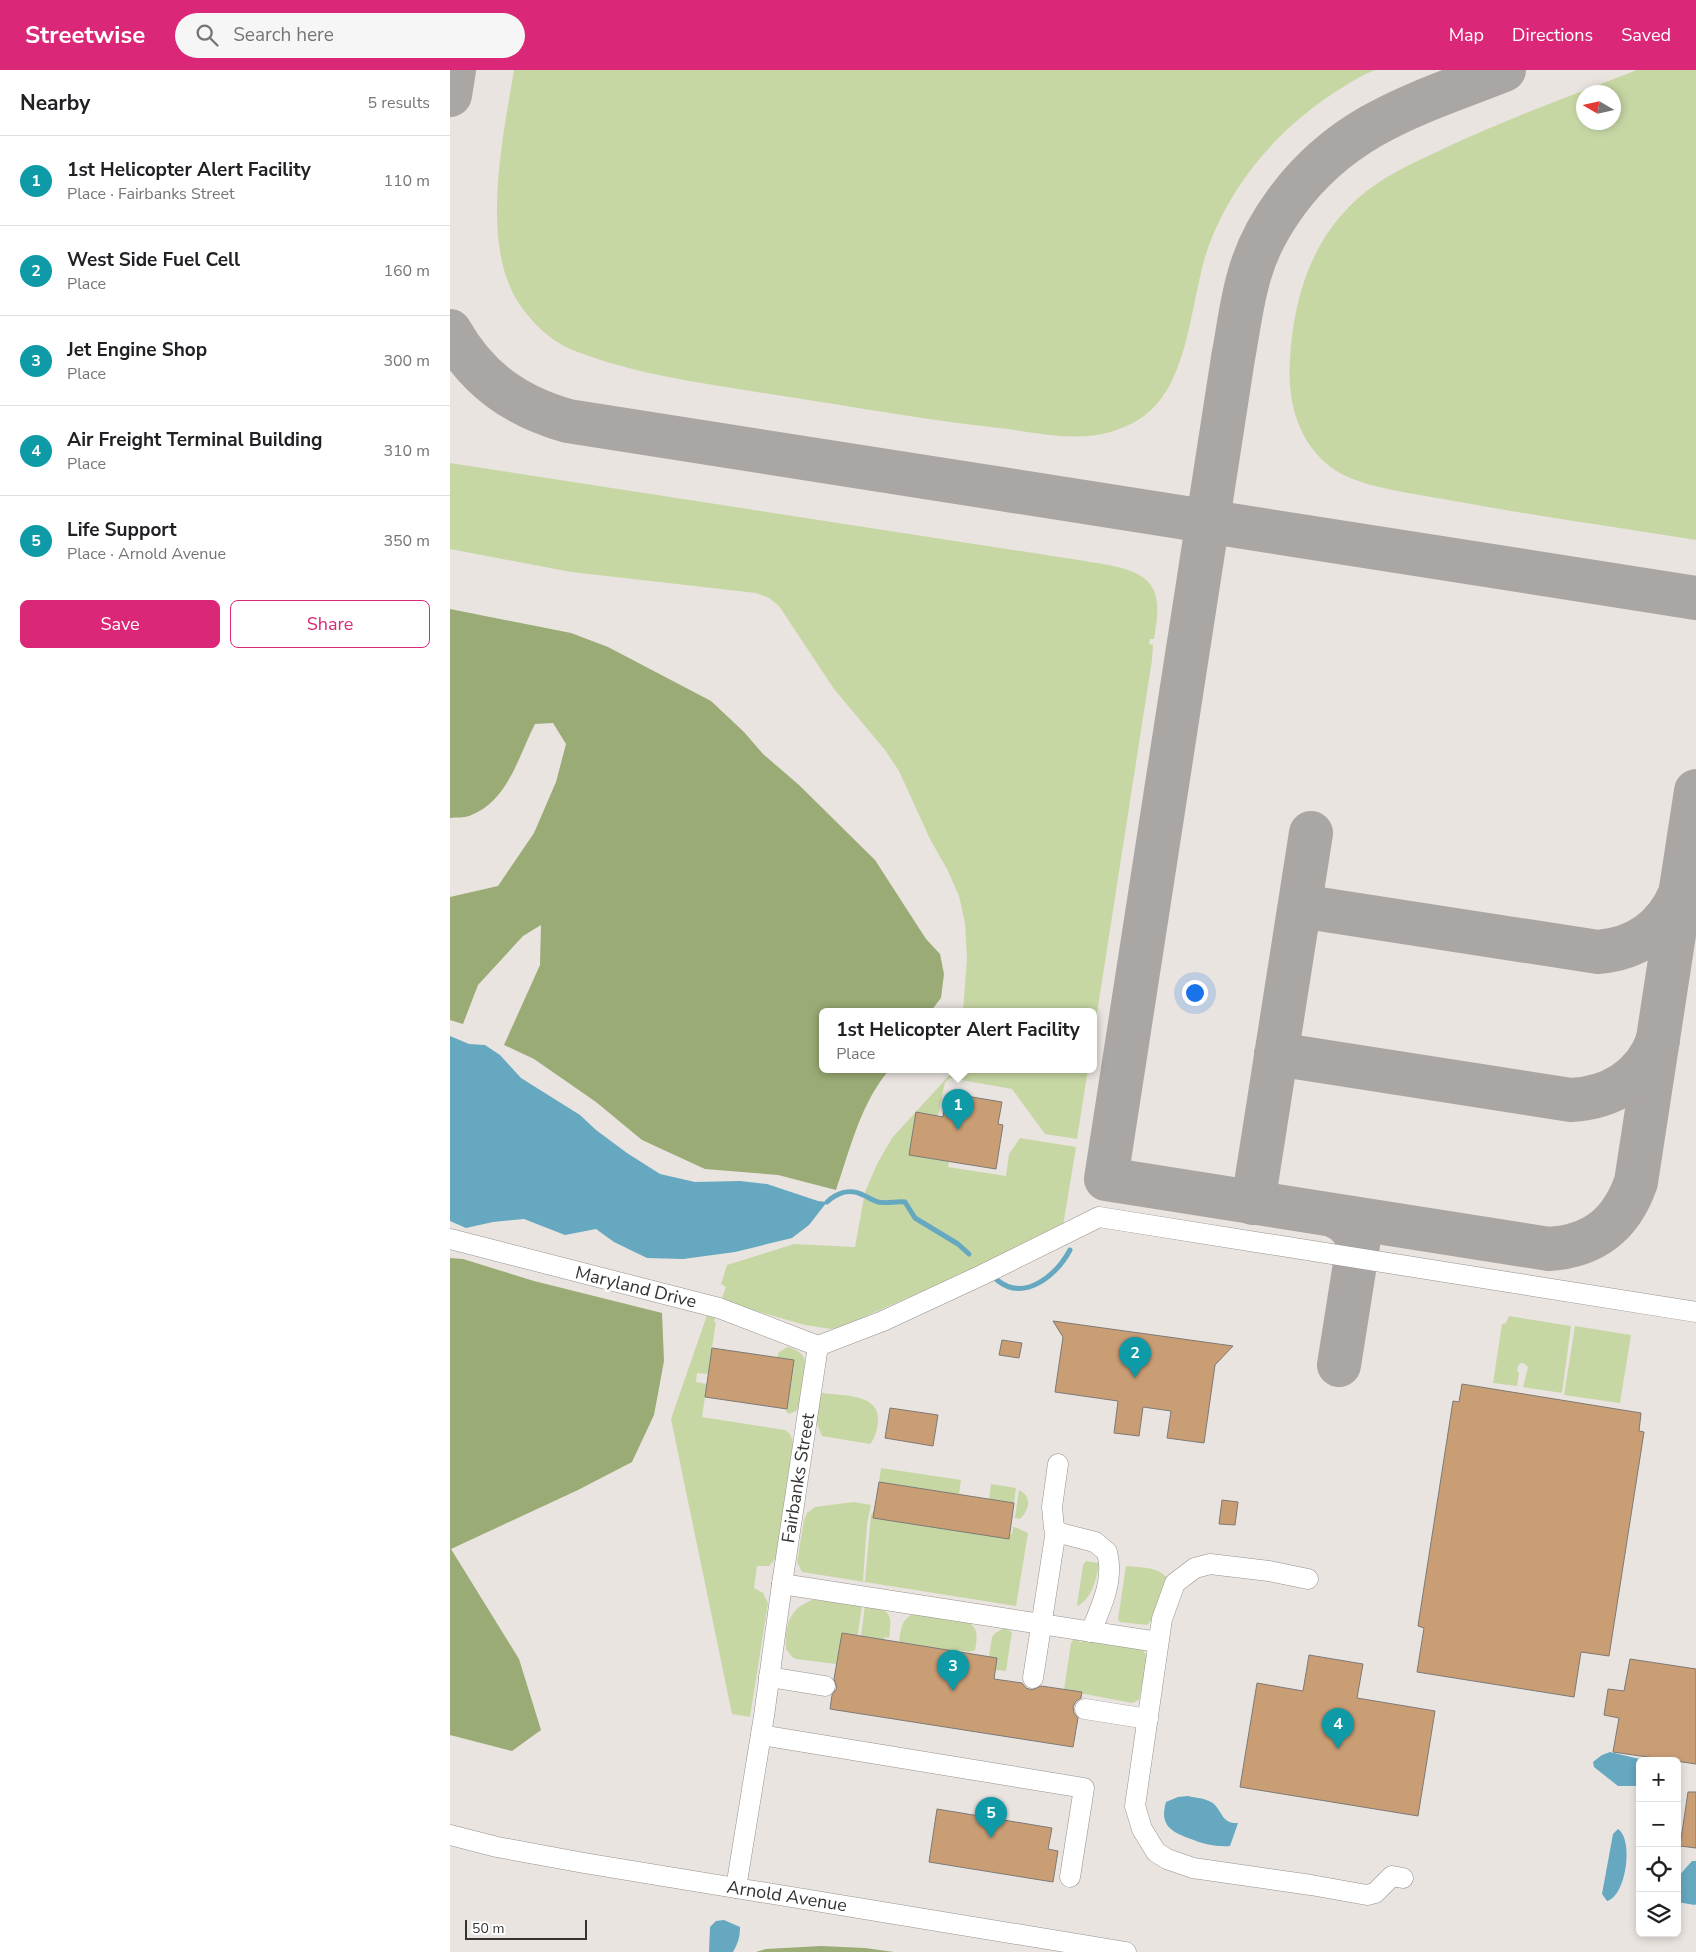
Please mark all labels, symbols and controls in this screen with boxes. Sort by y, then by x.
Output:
search box [175,13,525,58]
text: Streetwise [25,19,145,51]
icon: search [193,21,221,49]
text: Search here [233,22,334,48]
text: Map [1449,23,1484,47]
text: Directions [1512,23,1593,47]
text: Saved [1621,23,1671,47]
north arrow [1576,85,1621,130]
text: Nearby [20,89,90,117]
text: 5 results [368,92,430,114]
text: 1st Helicopter Alert Facility [67,157,311,183]
text: 1 [31,170,41,192]
text: 110 m [383,170,430,192]
text: Place · Fairbanks Street [67,183,235,205]
text: West Side Fuel Cell [67,247,240,273]
text: 2 [31,260,41,282]
text: 160 m [383,260,430,282]
text: Place [67,273,106,295]
text: Jet Engine Shop [67,337,207,363]
text: 3 [31,350,41,372]
text: 300 m [383,350,430,372]
text: Place [67,363,106,385]
text: Air Freight Terminal Building [67,427,323,453]
text: 4 [31,440,41,462]
text: 310 m [383,440,430,462]
text: Place [67,453,106,475]
text: Life Support [67,517,177,543]
text: 5 [31,530,41,552]
text: 350 m [383,530,430,552]
text: Place · Arnold Avenue [67,543,226,565]
button: Save [20,600,220,648]
button: Share [230,600,430,648]
your location [1182,980,1208,1006]
popup [819,1008,1097,1073]
text: 1st Helicopter Alert Facility [836,1017,1080,1043]
text: Place [836,1043,875,1065]
pin: 1 [942,1089,974,1130]
street label: Maryland Drive [573,1260,699,1314]
pin: 2 [1119,1337,1151,1378]
street label: Fairbanks Street [776,1411,820,1545]
pin: 3 [937,1650,969,1691]
pin: 4 [1322,1708,1354,1749]
map controls [1636,1757,1681,1937]
button: + [1636,1757,1681,1802]
pin: 5 [975,1797,1007,1838]
button: − [1636,1802,1681,1847]
button: locate [1636,1847,1681,1892]
street label: Arnold Avenue [725,1875,849,1917]
button: layers [1636,1892,1681,1937]
scale bar [465,1917,588,1940]
text: 50 m [472,1919,504,1938]

